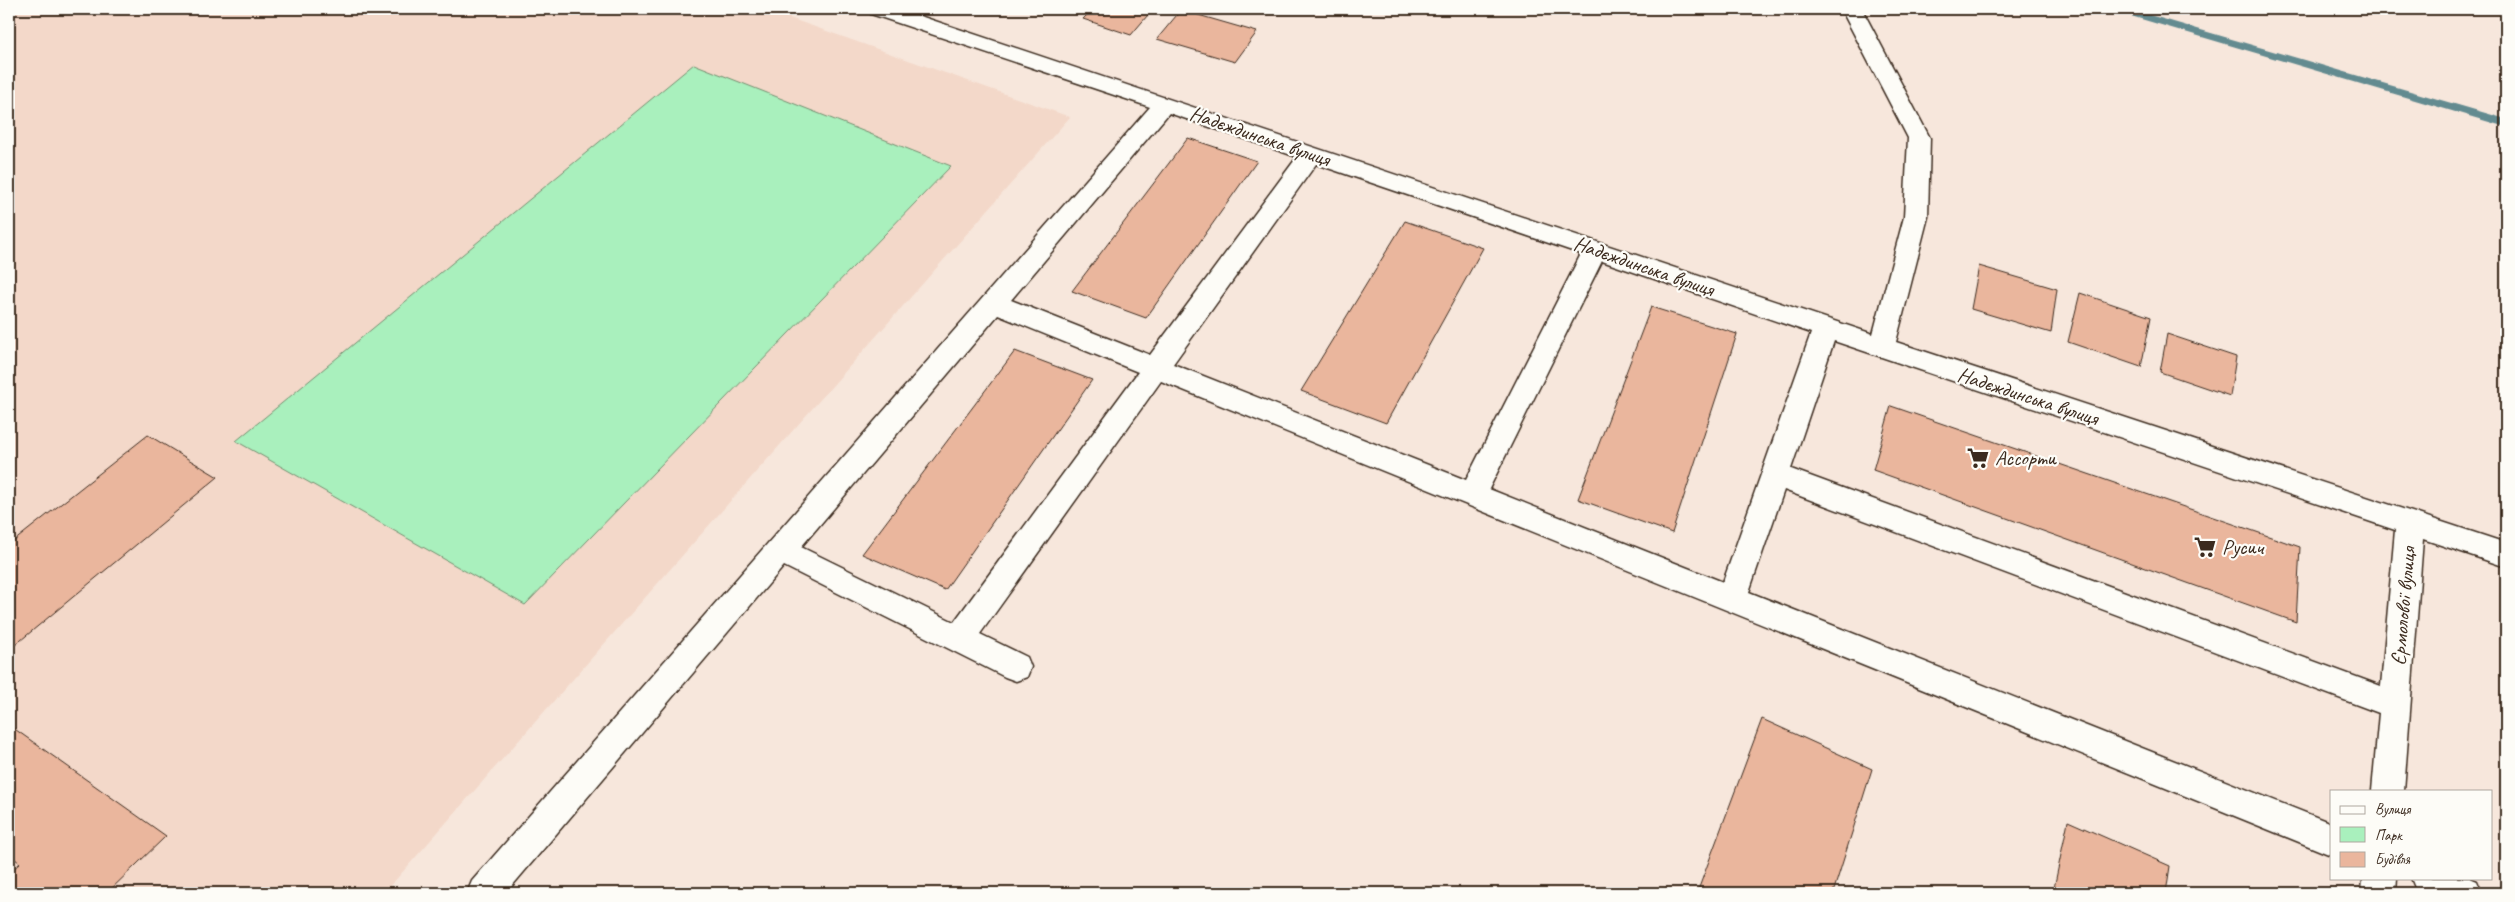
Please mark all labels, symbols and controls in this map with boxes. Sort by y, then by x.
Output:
street label: Надєждинська вулиця [1186,100,1335,173]
street label: Надєждинська вулиця [1570,230,1719,303]
street label: Надєждинська вулиця [1954,361,2103,431]
supermarket icon: Ассорти [1965,445,1991,471]
place label: Ассорти [1995,445,2057,471]
supermarket icon: Русич [2192,534,2218,560]
place label: Русич [2222,534,2265,560]
street label: Єрмолової вулиця [2385,544,2421,666]
legend [2330,790,2492,880]
text: Вулиця [2375,800,2412,819]
text: Парк [2375,826,2403,845]
text: Будівля [2375,850,2410,869]

